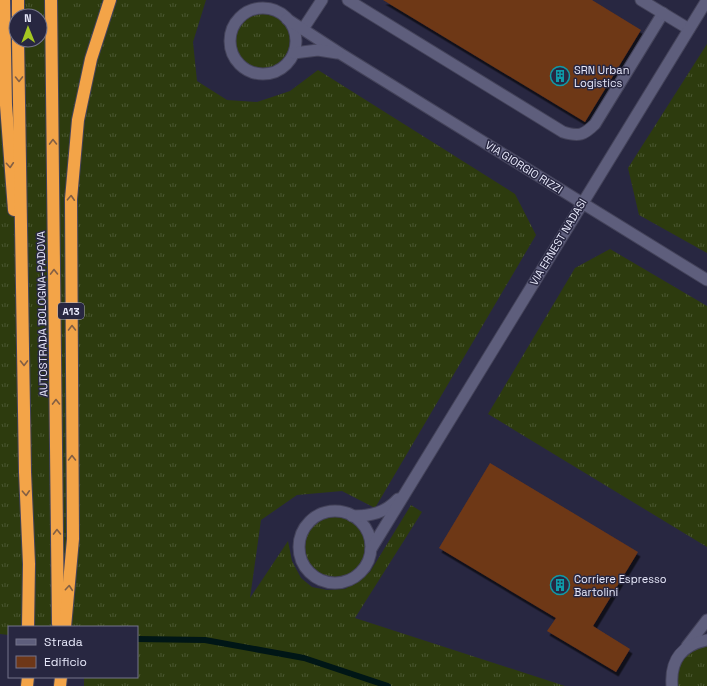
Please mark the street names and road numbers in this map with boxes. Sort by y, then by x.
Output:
street label: VIA GIORGIO RIZZI [483,138,565,196]
street label: VIA ERNEST NADASI [527,196,589,288]
street label: AUTOSTRADA BOLOGNA-PADOVA [34,231,50,397]
road number: A13 [58,303,84,319]

